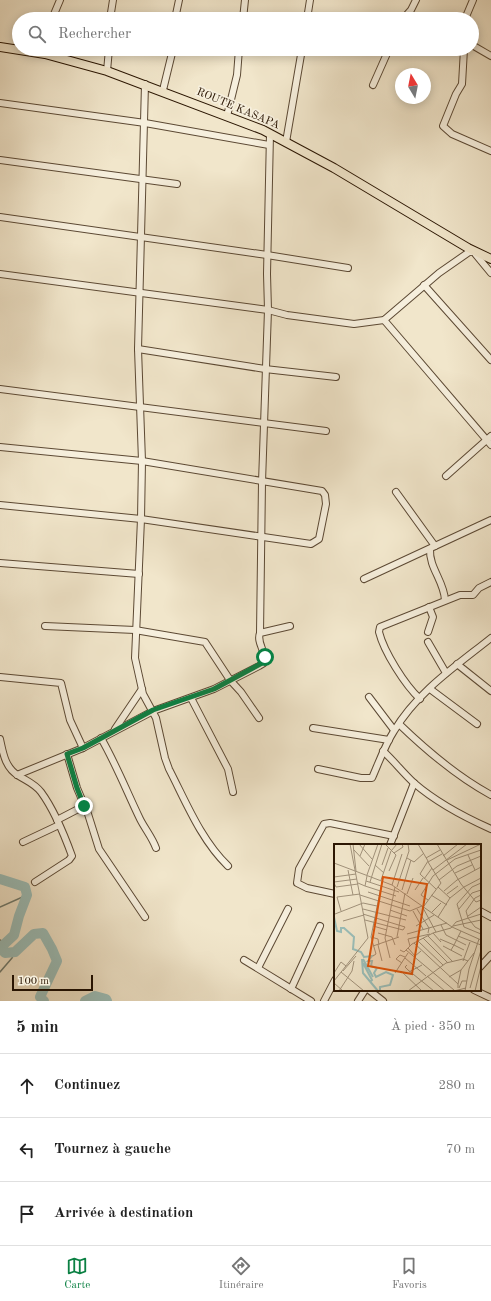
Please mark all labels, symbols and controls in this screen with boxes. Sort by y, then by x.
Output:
search box [12,12,479,56]
icon: search [26,23,48,45]
text: Rechercher [58,27,131,42]
north arrow [395,68,431,104]
street label: ROUTE KASAPA [195,87,282,132]
route start [256,648,274,666]
route end [75,797,93,815]
inset map [334,844,481,991]
scale bar [12,973,93,992]
text: 100 m [18,976,49,987]
text: 5 min [16,1019,59,1036]
text: À pied · 350 m [391,1020,475,1033]
icon: ahead [16,1075,38,1097]
text: Continuez [54,1078,120,1093]
text: 280 m [438,1079,475,1092]
icon: left [16,1139,38,1161]
text: Tournez à gauche [54,1142,171,1157]
text: 70 m [446,1143,475,1156]
icon: arrive [16,1203,38,1225]
text: Arrivée à destination [54,1206,193,1221]
tab: Carte [64,1255,90,1293]
tab: Itinéraire [219,1255,264,1293]
tab: Favoris [392,1255,427,1293]

